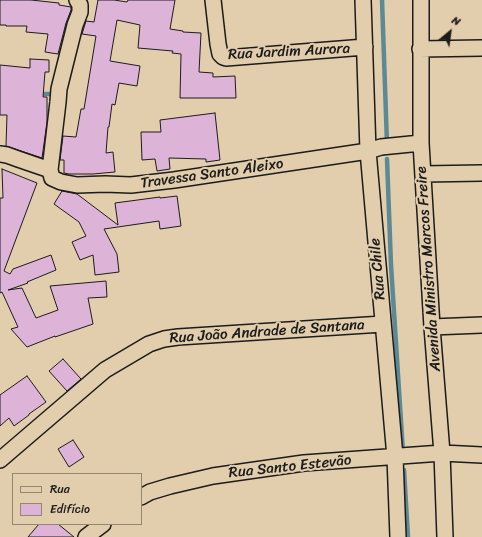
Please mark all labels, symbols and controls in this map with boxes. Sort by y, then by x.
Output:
text: N [448,11,464,31]
north arrow [430,12,470,52]
street label: Rua Jardim Aurora [228,40,350,64]
street label: Travessa Santo Aleixo [139,155,285,193]
street label: Avenida Ministro Marcos Freire [413,166,445,372]
street label: Rua Chile [366,237,390,301]
street label: Rua João Andrade de Santana [169,316,365,348]
street label: Rua Santo Estevão [228,452,352,482]
legend [12,473,142,525]
text: Rua [50,478,70,500]
text: Edifício [50,498,90,520]

